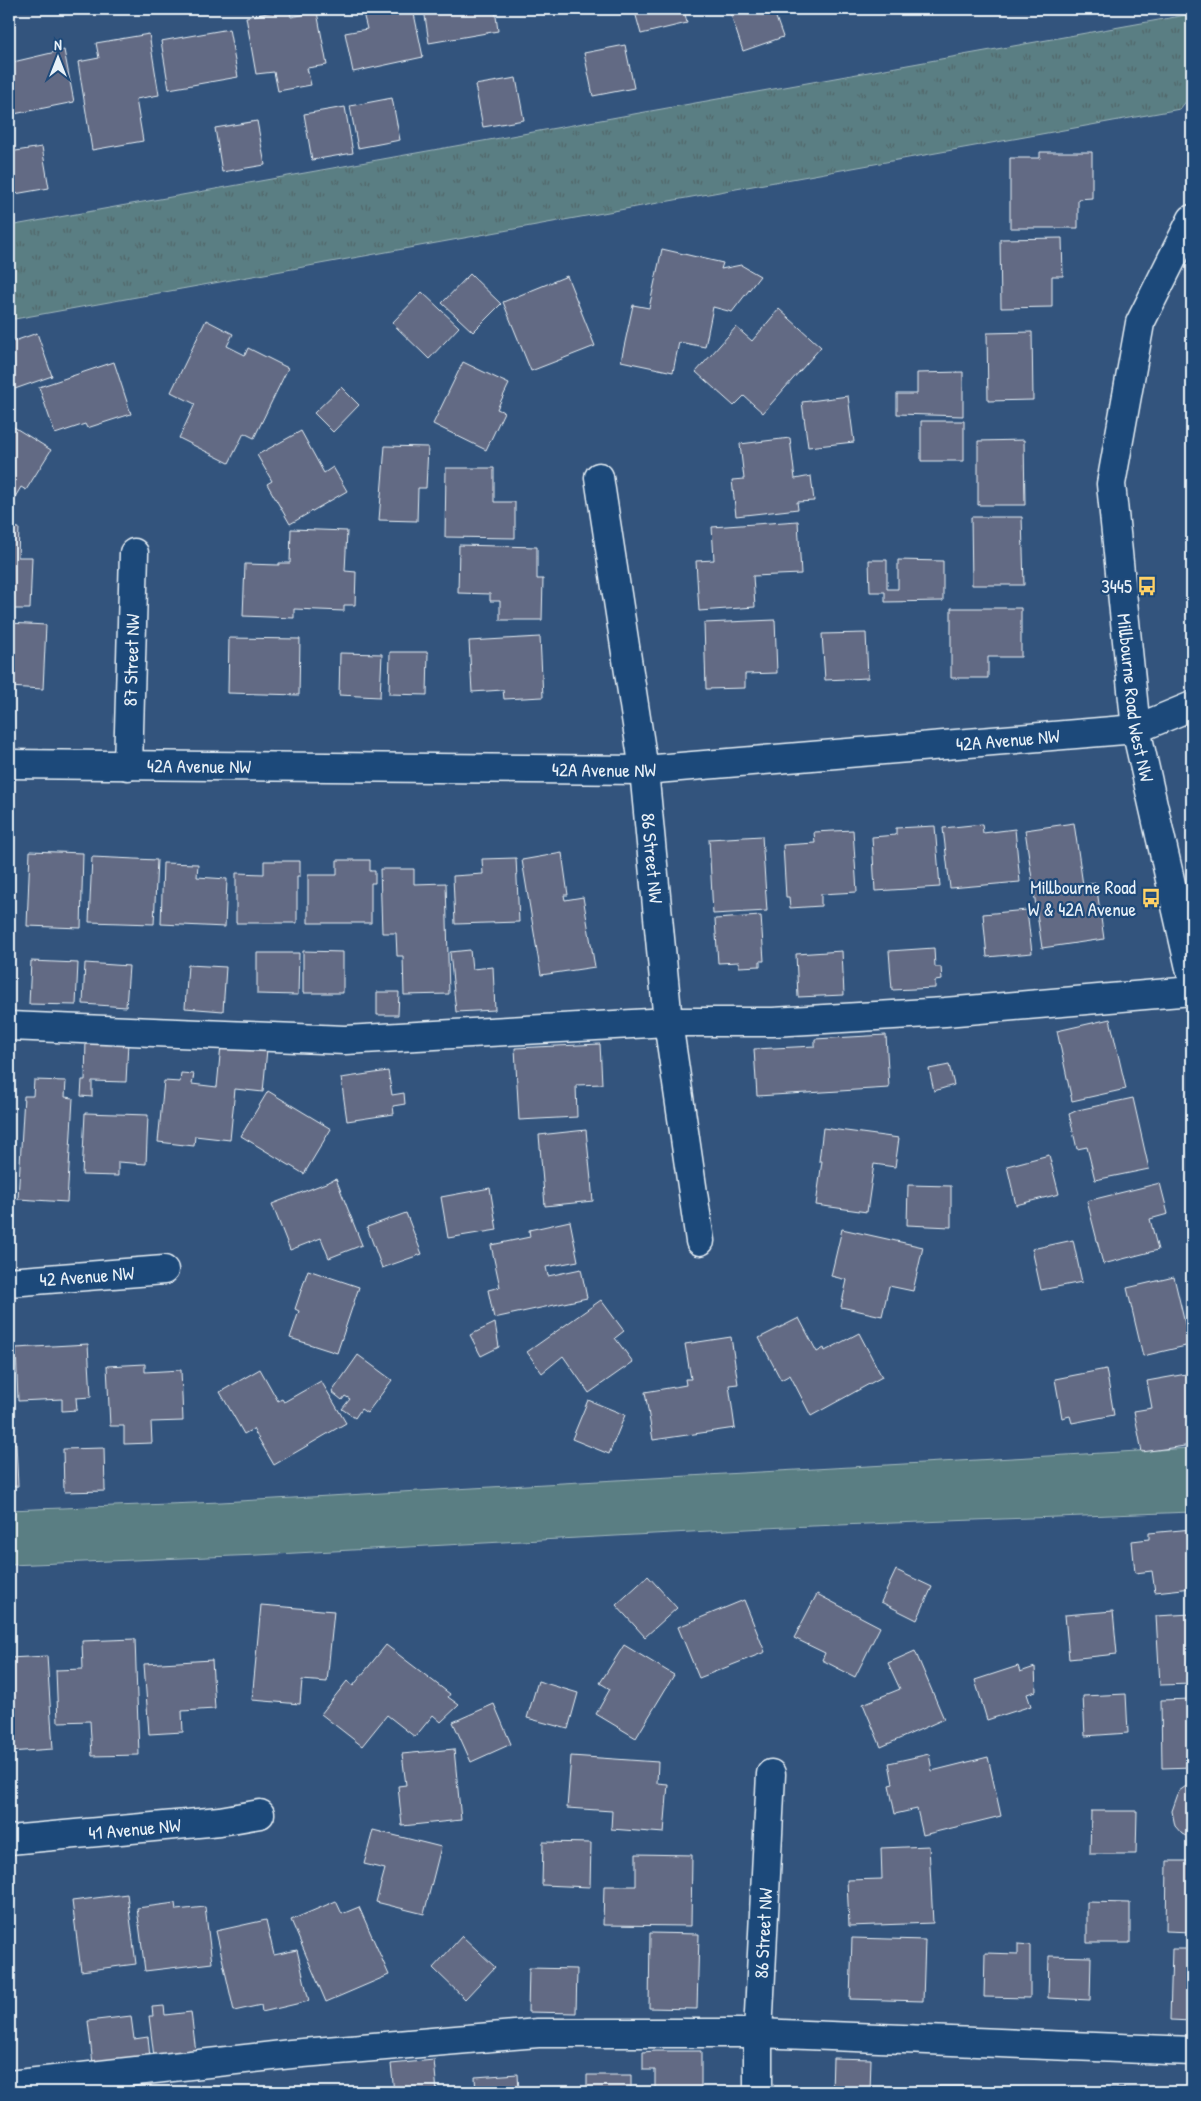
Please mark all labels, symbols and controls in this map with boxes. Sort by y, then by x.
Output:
north arrow [32,32,82,82]
text: N [54,35,62,54]
place label: 3445 [1101,573,1132,599]
bus stop icon: 3445 [1136,575,1158,597]
street label: Millbourne Road West NW [1111,612,1161,785]
street label: 87 Street NW [117,613,145,707]
street label: 42A Avenue NW [955,722,1061,757]
street label: 42A Avenue NW [147,752,251,779]
street label: 42A Avenue NW [552,756,657,783]
street label: 86 Street NW [635,812,670,905]
place label: Millbourne Road W & 42A Avenue [1028,874,1137,922]
bus stop icon: Millbourne Road W & 42A Avenue [1140,887,1162,909]
street label: 42 Avenue NW [38,1259,135,1293]
street label: 41 Avenue NW [87,1812,182,1846]
street label: 86 Street NW [748,1887,778,1979]

